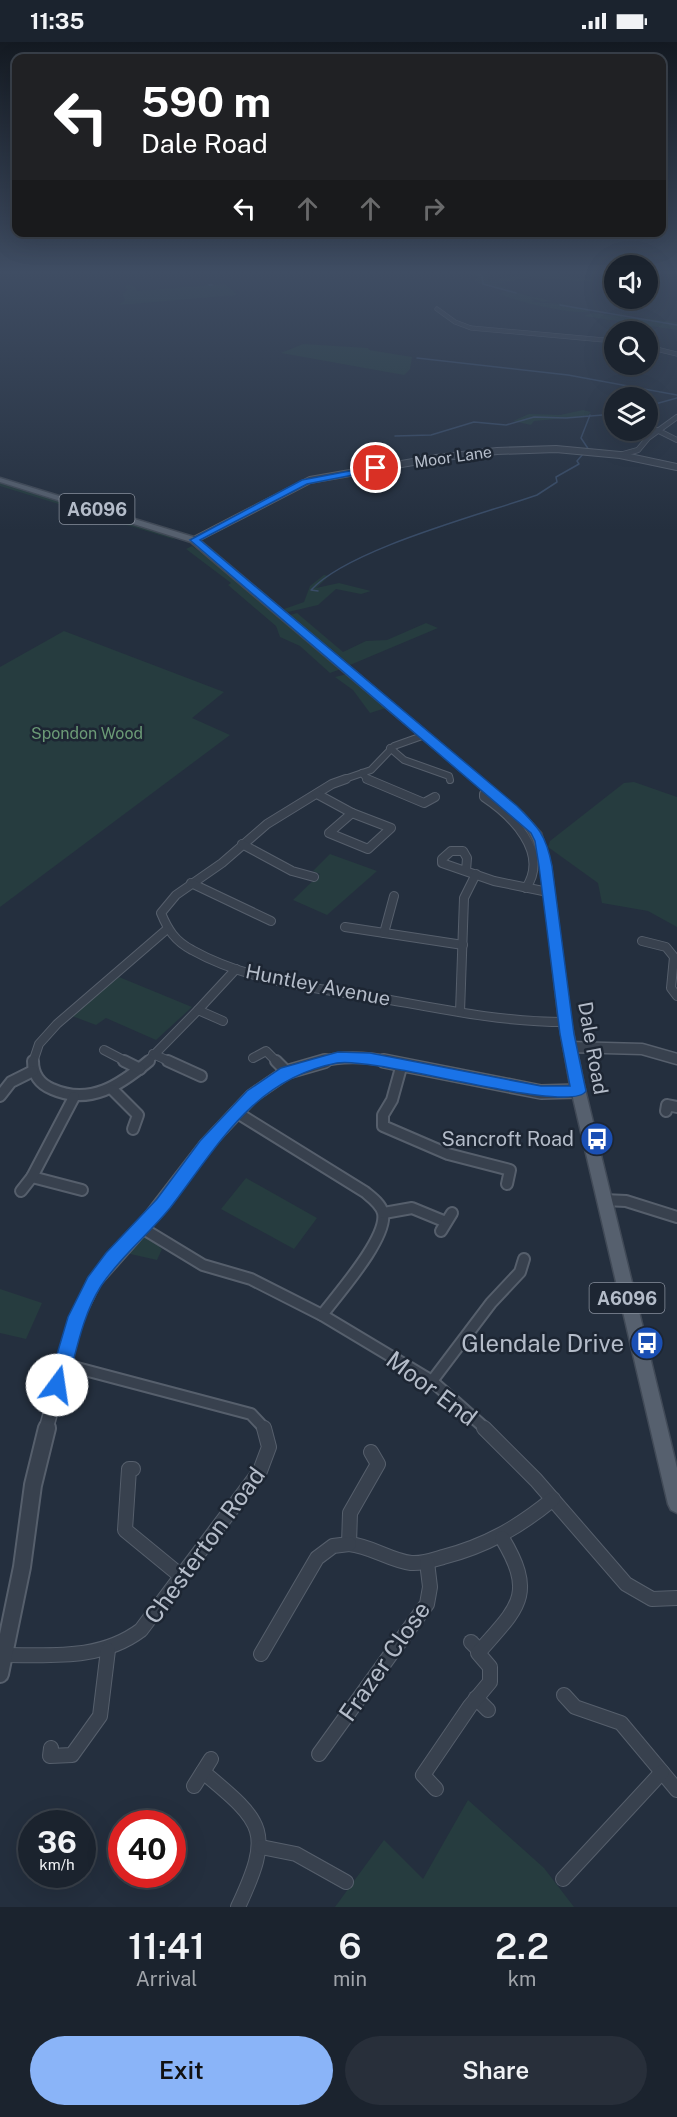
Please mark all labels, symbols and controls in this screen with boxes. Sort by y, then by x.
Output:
text: 11:35 [30,8,84,34]
text: 590 m [141,77,271,126]
icon: left [42,78,120,156]
text: Dale Road [141,127,268,159]
icon: left [228,192,261,225]
icon: ahead [291,192,324,225]
icon: ahead [354,192,387,225]
icon: right [417,192,450,225]
map controls [604,255,658,441]
button: sound [604,255,658,309]
button: search [604,321,658,375]
button: layers [604,387,658,441]
pin [350,442,401,493]
street label: Moor Lane [413,442,493,472]
icon: arrive [359,451,392,484]
road number: A6096 [60,494,134,524]
park label: Spondon Wood [31,724,143,743]
street label: Huntley Avenue [244,959,392,1011]
street label: Dale Road [573,1000,613,1096]
bus stop icon: Sancroft Road [579,1121,615,1157]
place label: Sancroft Road [441,1127,574,1151]
road number: A6096 [590,1283,664,1313]
bus stop icon: Glendale Drive [629,1325,665,1361]
place label: Glendale Drive [461,1329,624,1357]
street label: Moor End [381,1345,483,1431]
position arrow [25,1353,89,1417]
street label: Chesterton Road [138,1461,270,1629]
street label: Frazer Close [333,1596,435,1726]
speed limit sign: 40 [108,1810,186,1888]
text: 36 [37,1824,77,1860]
text: km/h [39,1856,75,1873]
text: 11:41 [128,1925,205,1967]
text: 6 [338,1925,362,1967]
text: 2.2 [495,1925,549,1967]
text: Arrival [136,1967,197,1991]
text: min [333,1967,367,1991]
text: km [508,1967,536,1991]
button: Exit [30,2036,333,2105]
button: Share [345,2036,647,2105]

